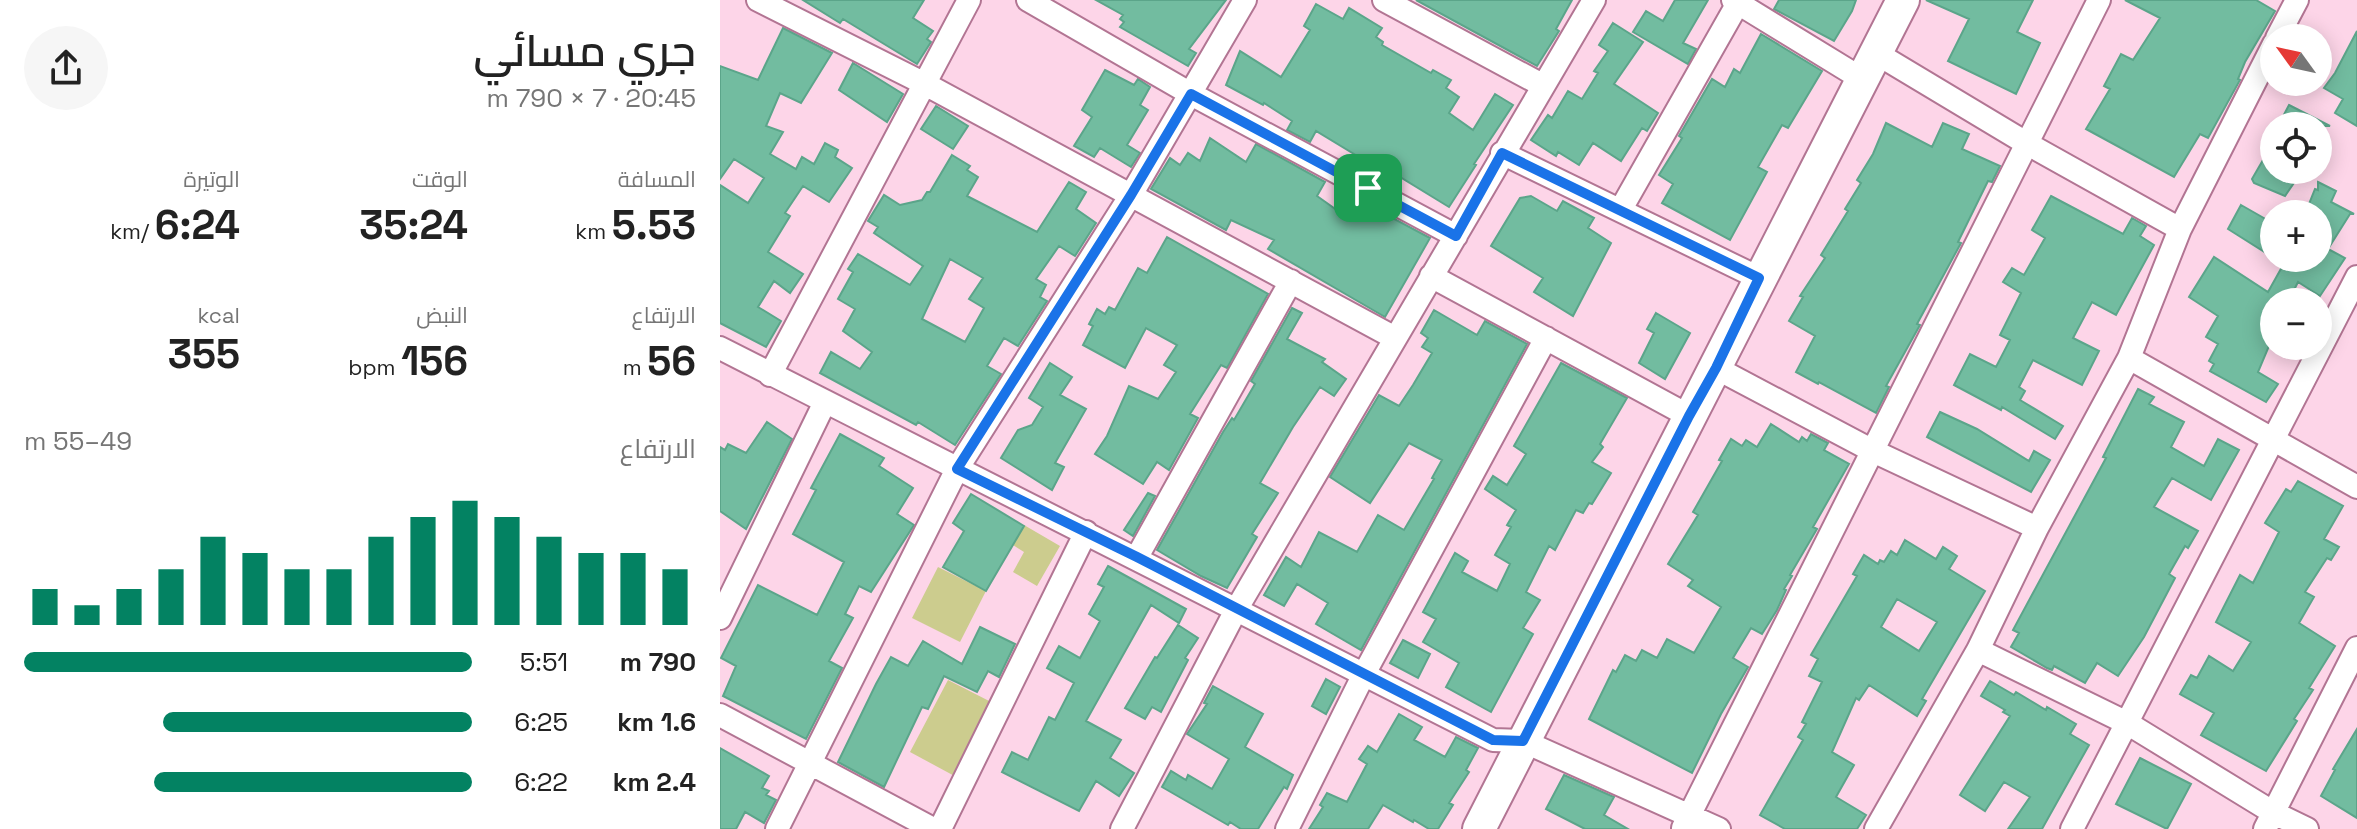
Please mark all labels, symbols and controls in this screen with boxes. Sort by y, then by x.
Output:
text: جري مسائي [473,23,696,79]
north arrow [2260,24,2332,96]
map controls [2260,24,2332,360]
button: share [24,26,108,110]
text: 20:45 · 7 × 790 m [487,81,696,115]
button: locate [2260,112,2332,184]
pin [1334,154,1402,222]
text: الوتيرة [184,165,240,193]
text: الوقت [412,165,468,193]
text: المسافة [618,165,696,193]
icon: arrive [1346,166,1390,210]
text: 6:24 [155,200,240,251]
text: 35:24 [359,200,468,251]
text: 5.53 [612,200,696,251]
button: + [2260,200,2332,272]
text: /km [110,217,155,245]
text: km [575,217,612,245]
button: − [2260,288,2332,360]
text: kcal [198,301,240,329]
text: النبض [416,301,468,329]
text: الارتفاع [632,301,696,329]
text: 355 [168,329,240,380]
text: 156 [401,336,468,387]
text: 56 [647,336,696,387]
text: bpm [348,353,401,381]
text: m [623,353,647,381]
text: 49–55 m [24,424,132,458]
text: الارتفاع [620,432,696,466]
text: 5:51 [520,645,568,679]
text: 790 m [620,645,696,679]
text: 6:25 [514,705,568,739]
text: 1.6 km [617,705,696,739]
text: 6:22 [514,765,568,799]
text: 2.4 km [613,765,696,799]

